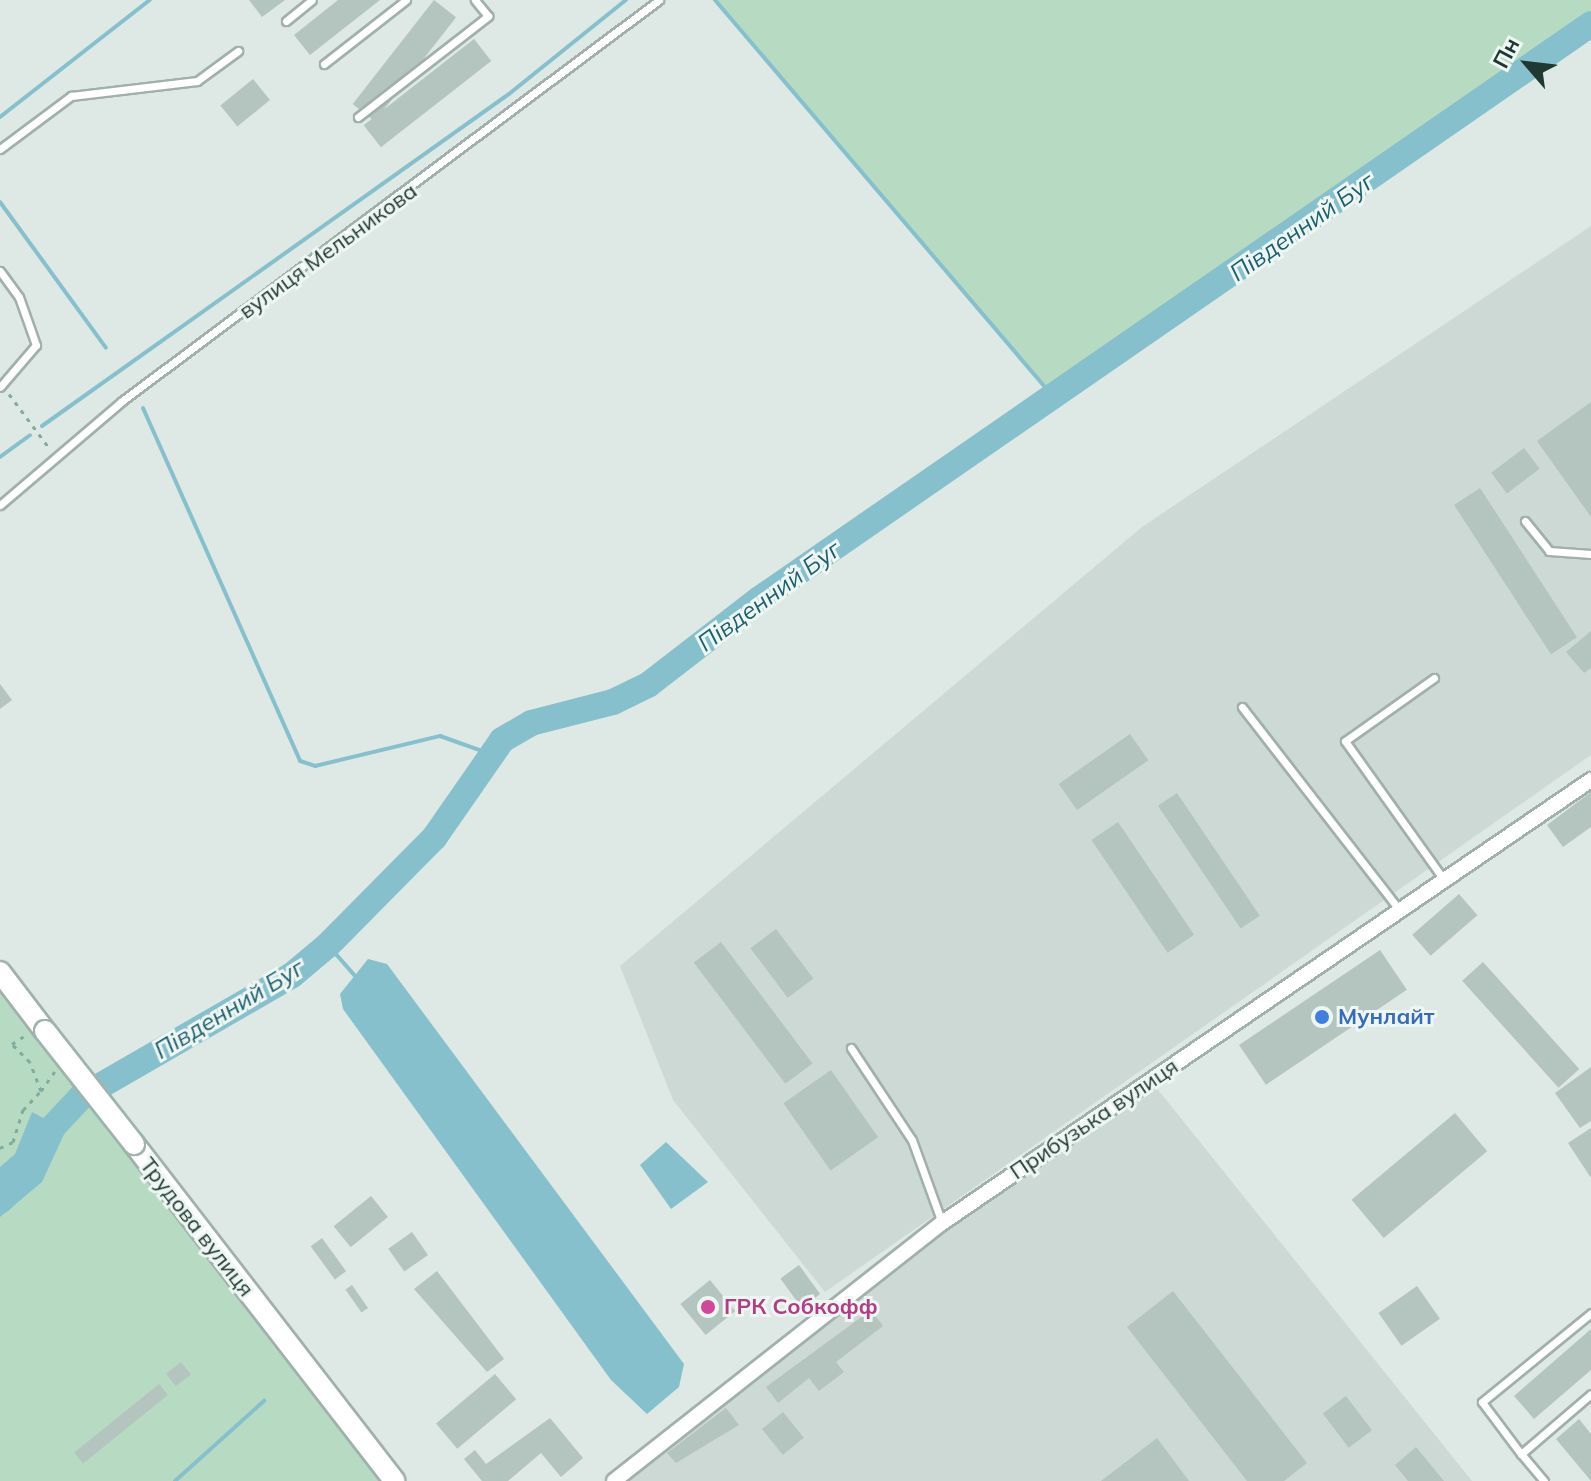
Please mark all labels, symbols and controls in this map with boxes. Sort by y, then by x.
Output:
north arrow [1487,24,1567,104]
text: Пн [1486,33,1525,73]
water label: Південний Буг [1224,167,1380,287]
street label: вулиця Мельникова [234,178,422,324]
water label: Південний Буг [692,535,846,657]
water label: Південний Буг [149,953,309,1065]
place label: Мунлайт [1338,1004,1435,1030]
marker: Мунлайт [1313,1008,1331,1026]
street label: Прибузька вулиця [1005,1053,1183,1185]
street label: Трудова вулиця [135,1152,259,1302]
place label: ГРК Собкофф [724,1294,878,1320]
marker: ГРК Собкофф [699,1298,717,1316]

